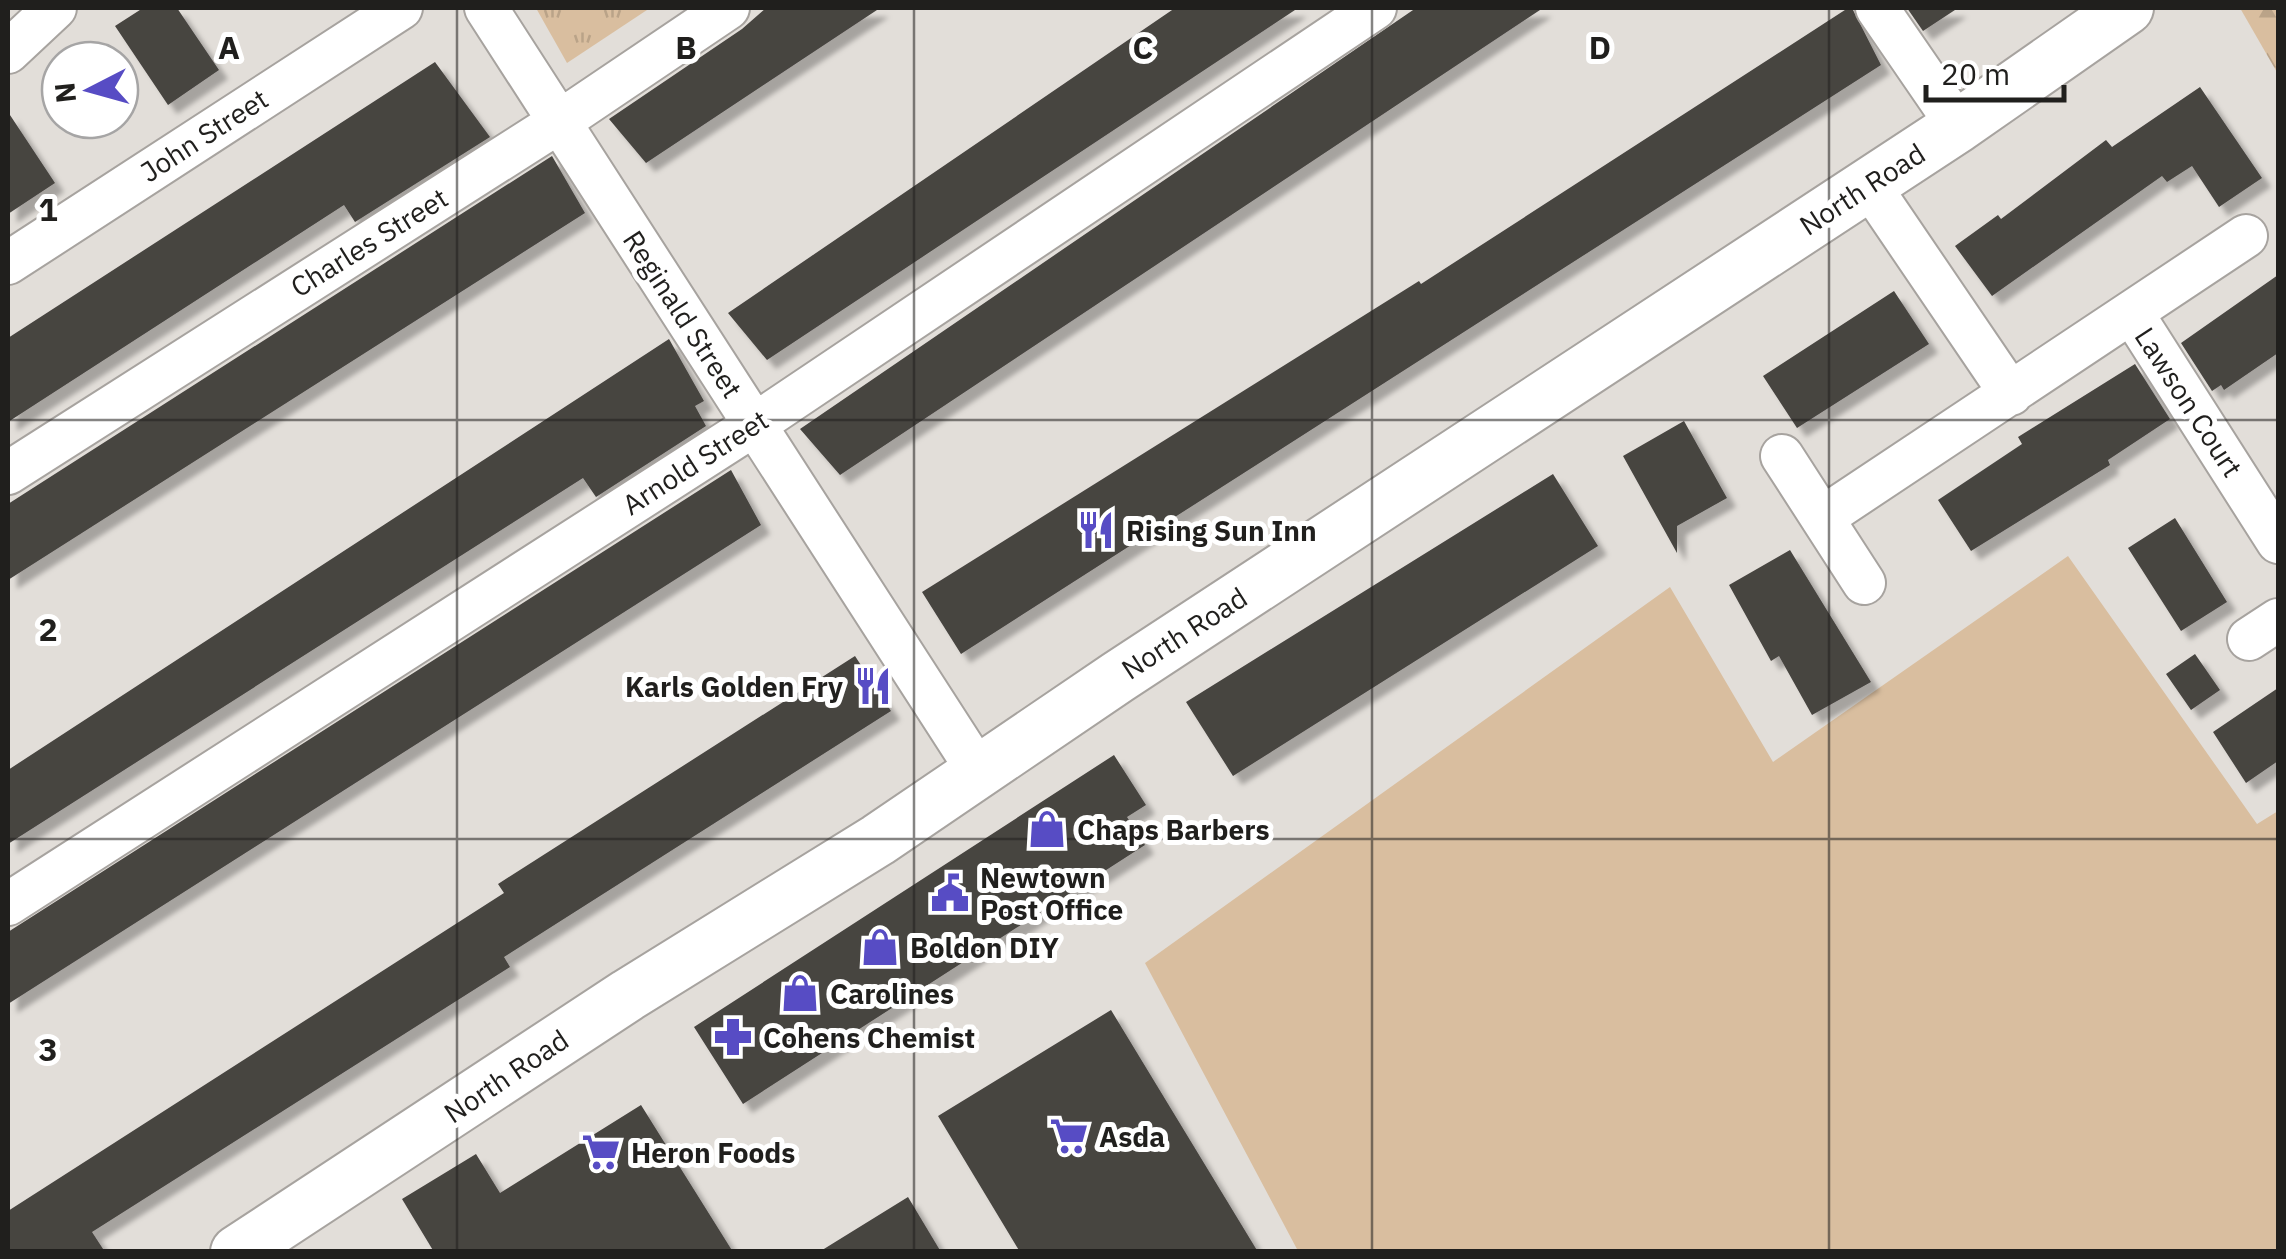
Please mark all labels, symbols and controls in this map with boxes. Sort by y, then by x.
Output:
text: A [218,26,240,68]
text: B [675,26,697,68]
text: C [1133,26,1153,68]
text: D [1589,26,1611,68]
north arrow [40,40,140,140]
scale bar [1926,40,2064,102]
text: 20 m [1941,54,2010,93]
street label: John Street [133,80,275,190]
text: N [45,81,84,105]
street label: North Road [1792,135,1932,243]
street label: Charles Street [283,179,455,305]
text: 1 [38,188,58,230]
street label: Reginald Street [615,223,751,405]
street label: Lawson Court [2127,320,2251,484]
street label: Arnold Street [615,401,775,523]
restaurant icon: Rising Sun Inn [1075,509,1117,551]
place label: Rising Sun Inn [1126,512,1317,549]
street label: North Road [1114,579,1254,687]
text: 2 [38,608,58,650]
restaurant icon: Karls Golden Fry [852,665,894,707]
place label: Karls Golden Fry [625,668,843,705]
shop icon: Chaps Barbers [1026,808,1068,850]
place label: Chaps Barbers [1077,811,1270,848]
place label: Newtown Post Office [980,859,1123,928]
public building icon: Newtown Post Office [929,872,971,914]
shop icon: Boldon DIY [859,926,901,968]
place label: Boldon DIY [910,929,1059,966]
shop icon: Carolines [779,972,821,1014]
place label: Carolines [830,975,954,1012]
pharmacy icon: Cohens Chemist [712,1016,754,1058]
place label: Cohens Chemist [763,1019,975,1056]
street label: North Road [437,1021,575,1131]
text: 3 [38,1028,58,1070]
supermarket icon: Asda [1048,1115,1090,1157]
place label: Asda [1099,1118,1165,1155]
supermarket icon: Heron Foods [580,1131,622,1173]
place label: Heron Foods [631,1134,795,1171]

